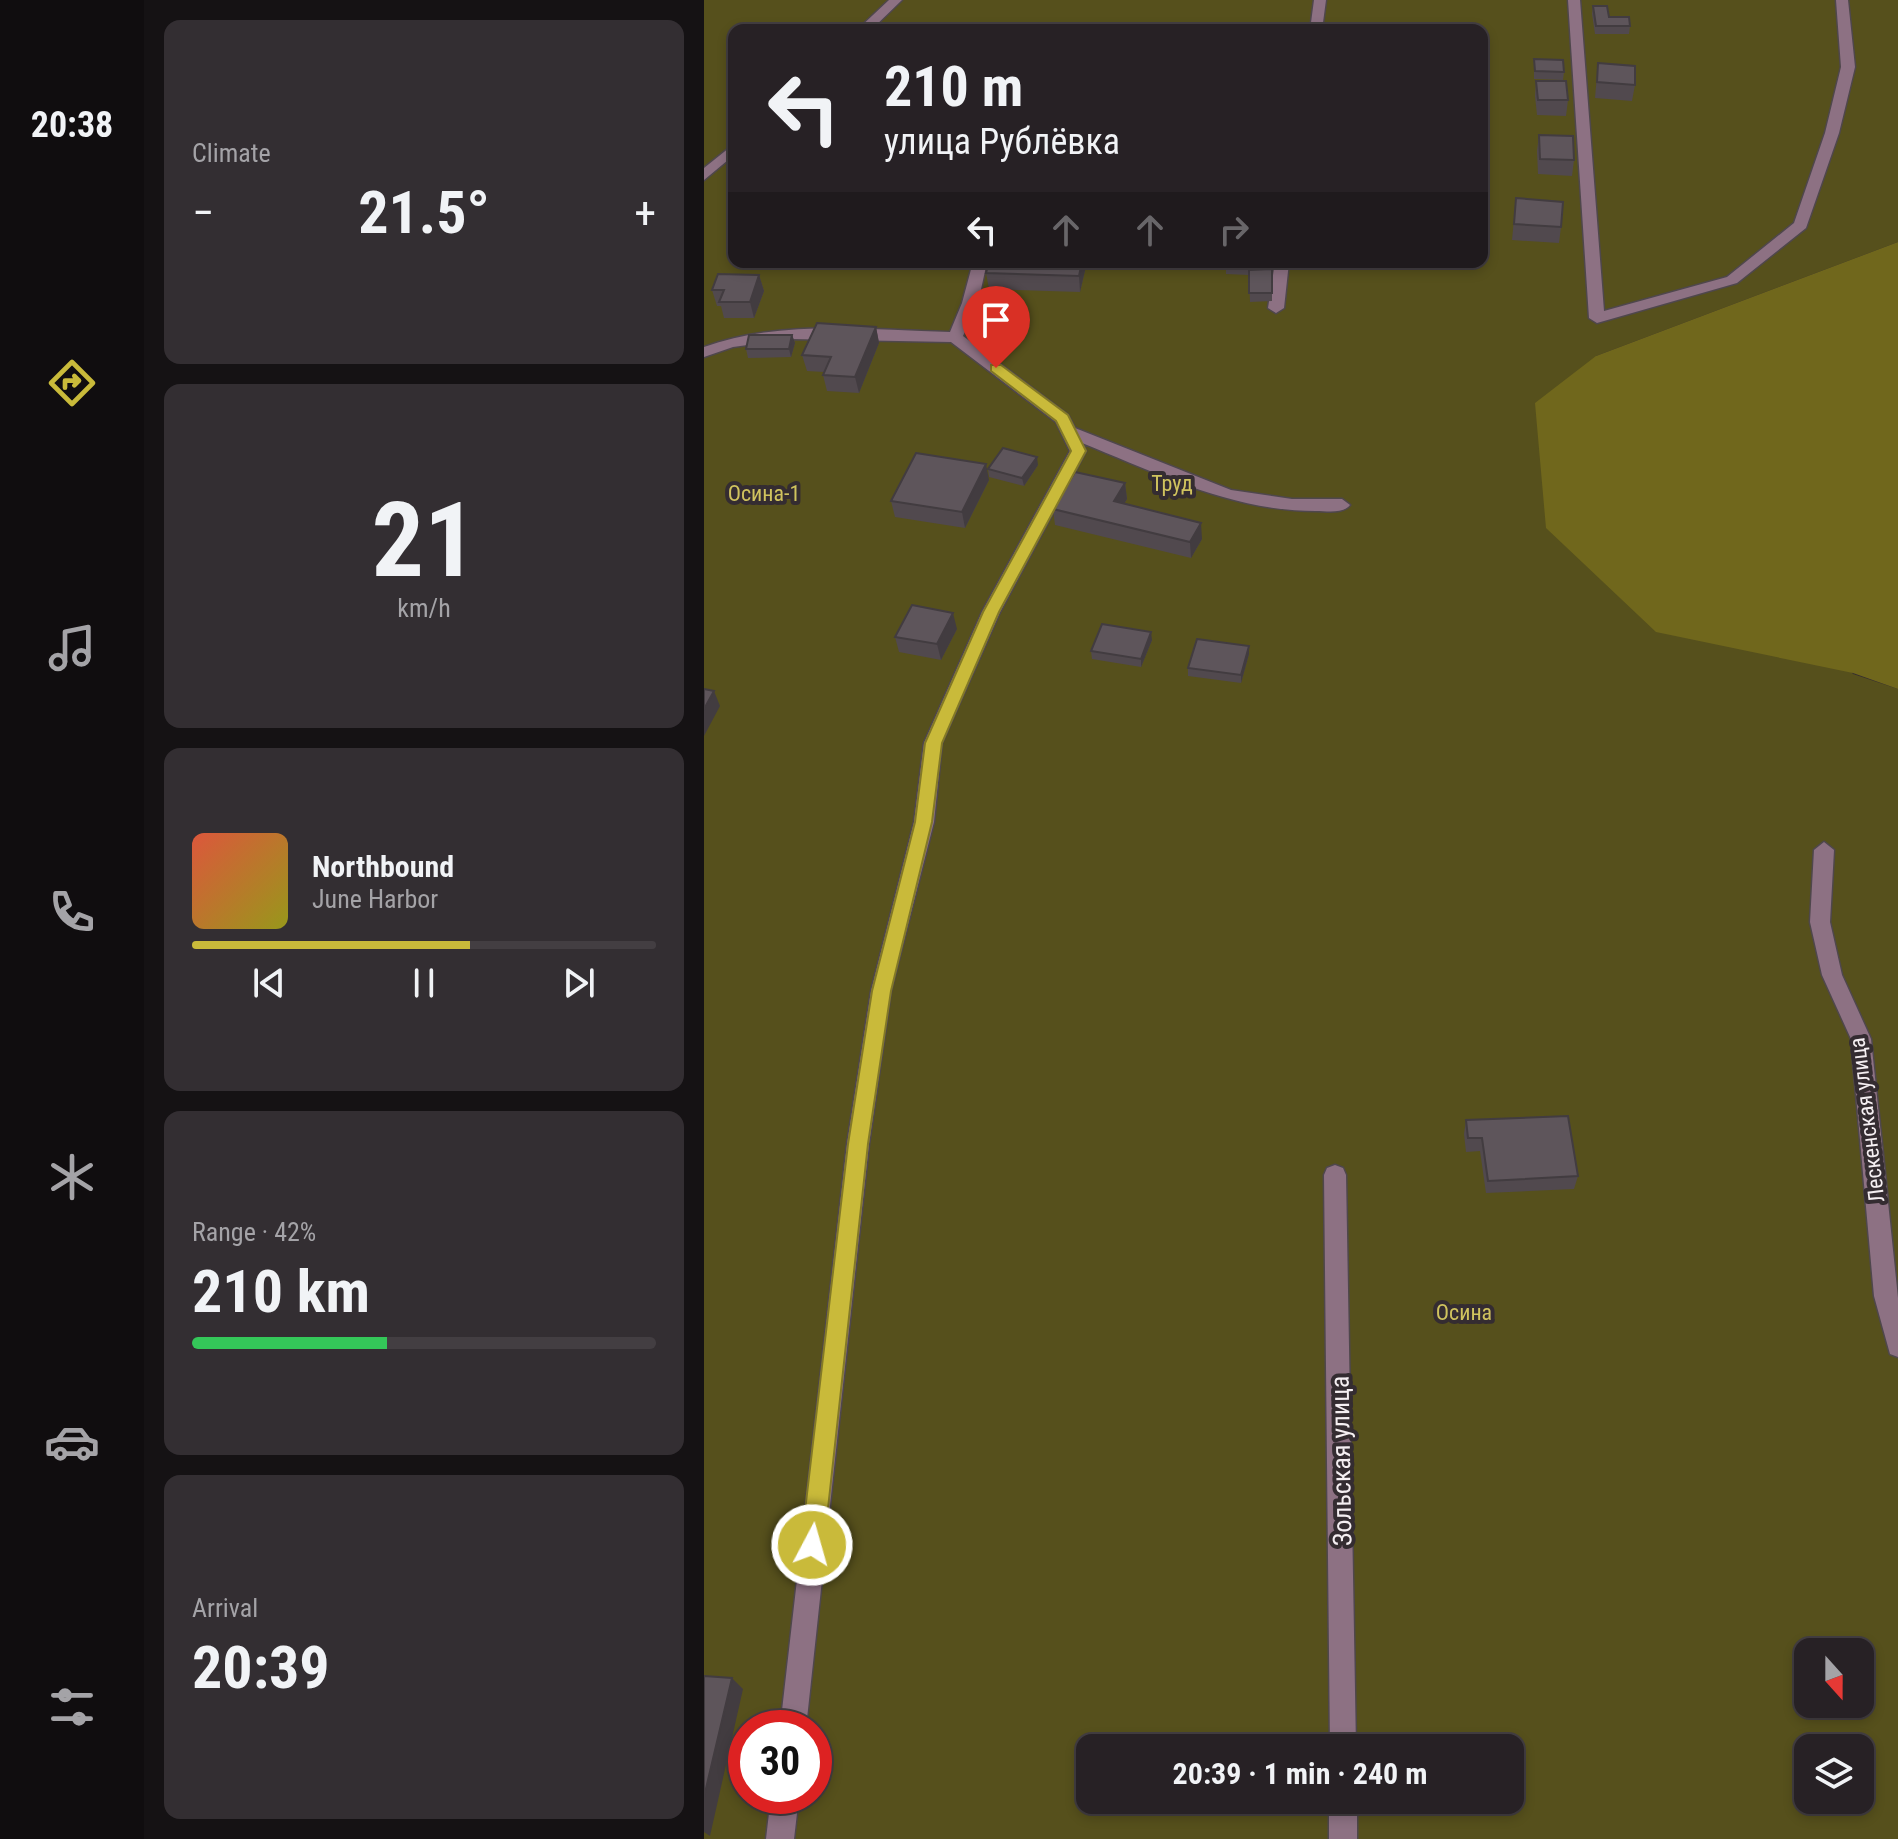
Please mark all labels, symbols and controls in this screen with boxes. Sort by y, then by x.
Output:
text: 210 m [884,54,1023,120]
icon: left [752,56,856,160]
text: 20:38 [31,104,113,146]
text: улица Рублёвка [884,121,1120,163]
text: Climate [192,138,271,168]
text: 21.5° [358,177,490,248]
text: − [192,187,214,239]
text: + [634,187,656,239]
icon: left [960,208,1004,252]
icon: ahead [1044,208,1088,252]
icon: ahead [1128,208,1172,252]
icon: right [1212,208,1256,252]
pin [962,286,1030,368]
icon: arrive [974,298,1018,342]
icon: directions [44,355,100,411]
park label: Труд [1151,471,1193,496]
text: 21 [371,480,477,601]
park label: Осина-1 [728,481,800,506]
text: km/h [397,593,451,623]
icon: music [44,620,100,676]
text: Northbound [312,849,454,884]
icon: phone [44,884,100,940]
text: June Harbor [312,884,438,914]
icon: previous [247,961,291,1005]
icon: pause [402,961,446,1005]
icon: next [557,961,601,1005]
street label: Лескенская улица [1844,1036,1890,1204]
icon: climate [44,1149,100,1205]
text: Range · 42% [192,1217,316,1247]
text: 210 km [192,1256,370,1327]
park label: Осина [1436,1300,1492,1325]
street label: Зольская улица [1325,1376,1357,1546]
icon: car [44,1414,100,1470]
position arrow [770,1503,854,1587]
text: Arrival [192,1593,258,1623]
text: 20:39 [192,1632,330,1703]
north arrow [1794,1638,1874,1718]
map controls [1794,1638,1874,1814]
icon: filters [44,1679,100,1735]
speed limit sign: 30 [728,1710,832,1814]
button: layers [1794,1734,1874,1814]
text: 20:39 · 1 min · 240 m [1173,1756,1427,1791]

